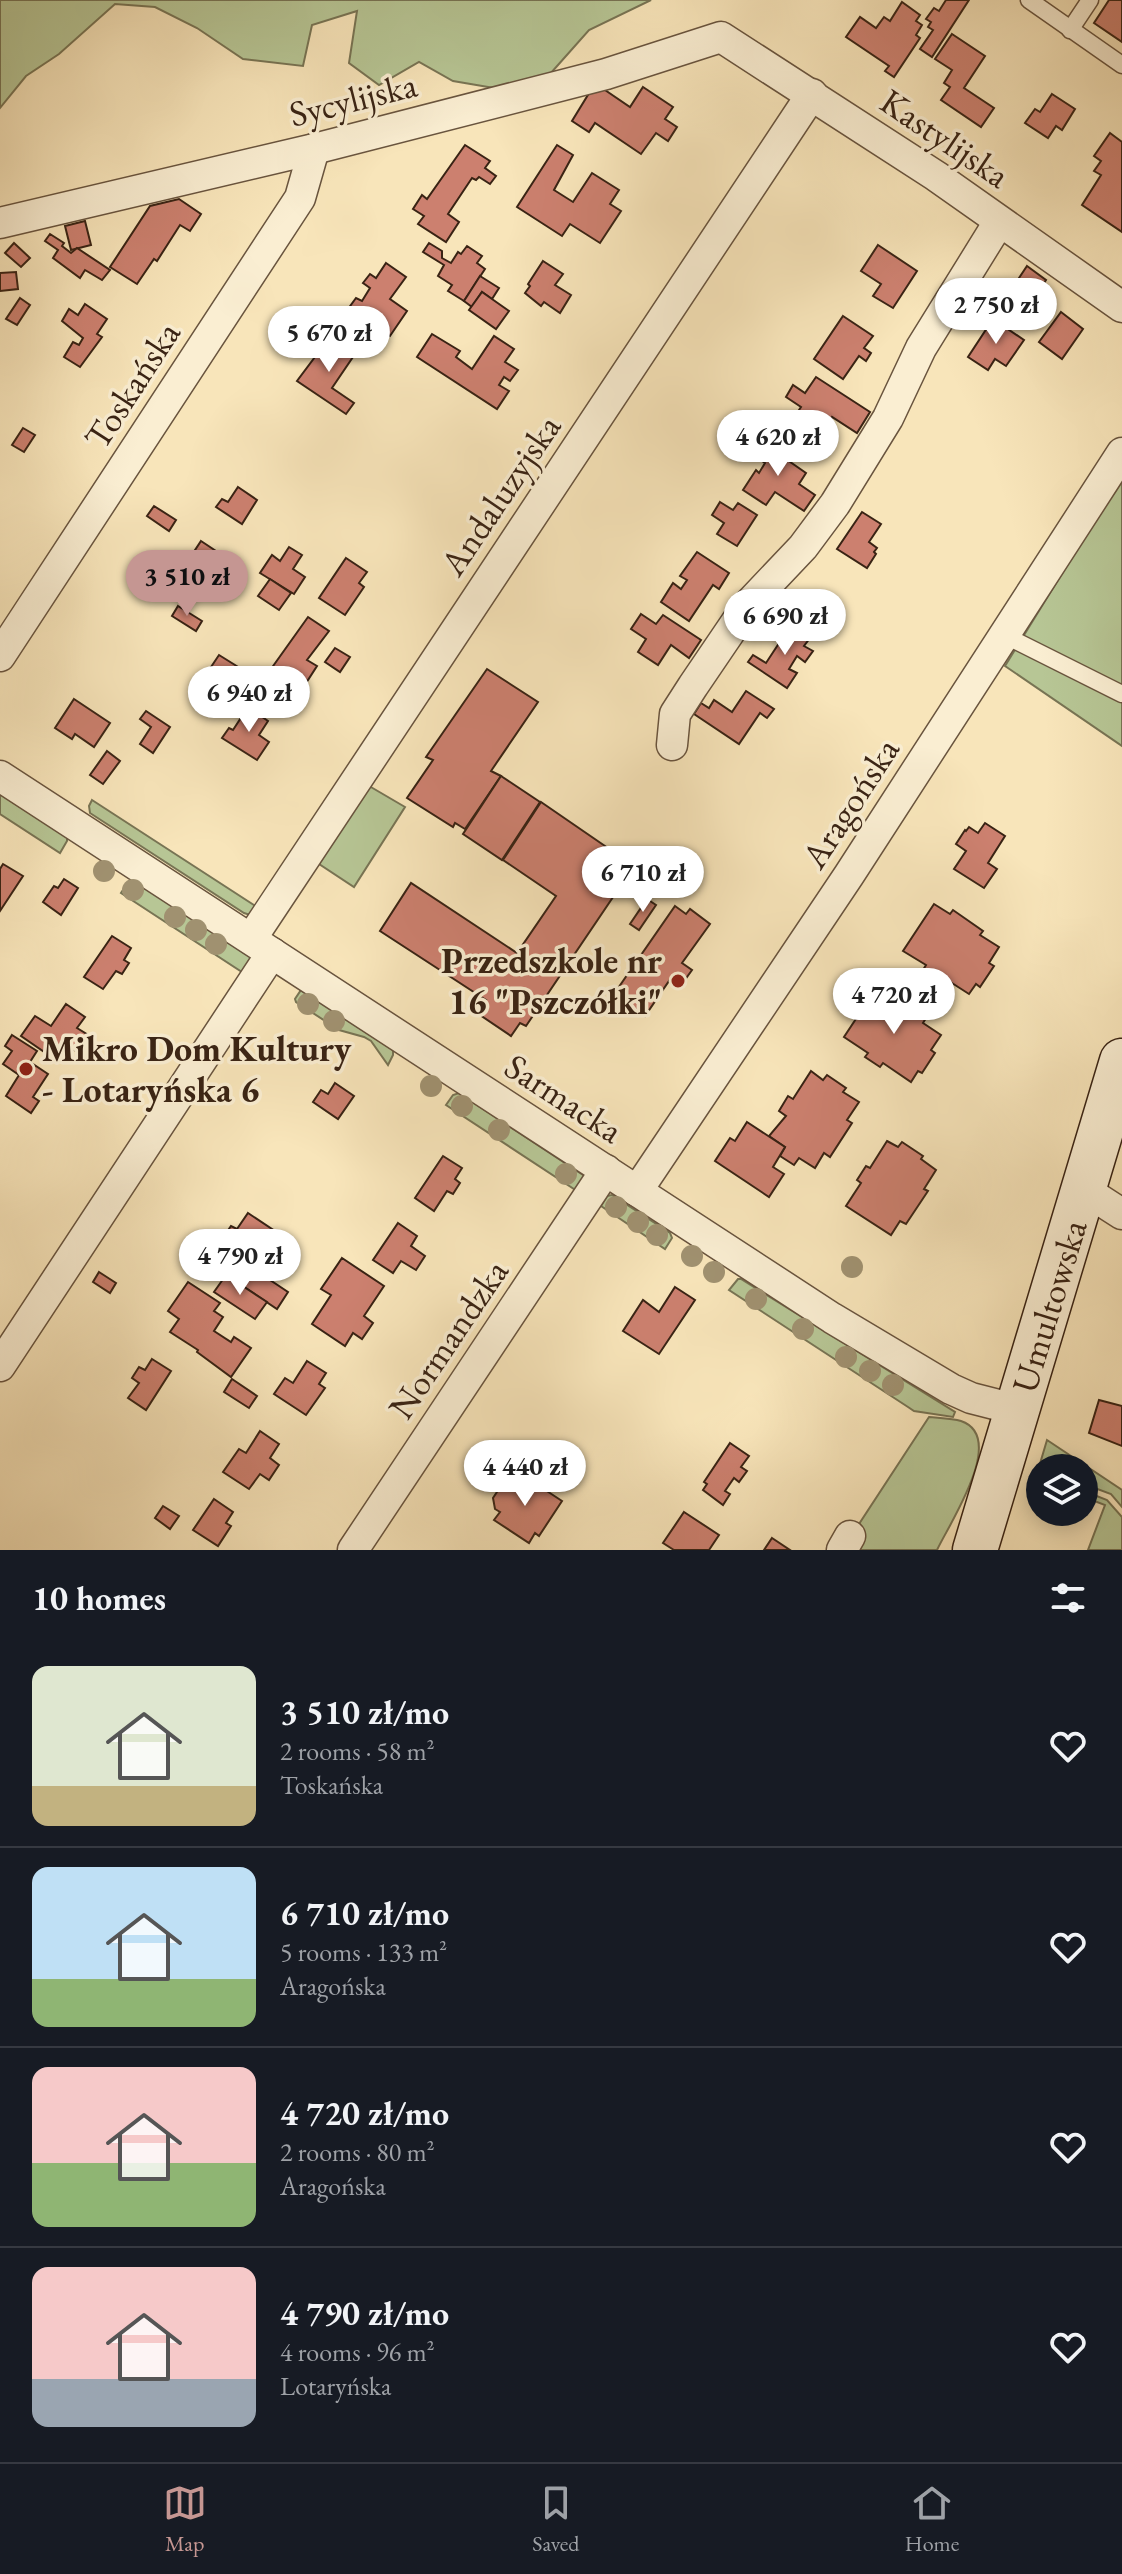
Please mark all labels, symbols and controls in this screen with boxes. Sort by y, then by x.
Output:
street label: Sycylijska [284,60,422,138]
street label: Kastylijska [871,78,1019,199]
pin: 2 750 zł [913,278,1079,346]
text: 2 750 zł [953,287,1039,321]
pin: 5 670 zł [246,306,412,374]
street label: Toskańska [73,312,191,458]
text: 5 670 zł [286,315,372,349]
street label: Andaluzyjska [428,405,571,585]
pin: 4 620 zł [695,410,861,478]
text: 4 620 zł [735,419,821,453]
pin: 3 510 zł [104,550,270,618]
text: 3 510 zł [144,559,230,593]
pin: 6 690 zł [702,589,868,657]
text: 6 690 zł [742,598,828,632]
pin: 6 940 zł [166,666,332,734]
text: 6 940 zł [206,675,292,709]
street label: Aragońska [790,728,910,878]
pin: 6 710 zł [560,846,726,914]
text: 6 710 zł [600,855,686,889]
place label: Przedszkole nr 16 "Pszczółki" [441,937,662,1025]
pin: 4 720 zł [811,968,977,1036]
marker: Przedszkole nr 16 "Pszczółki" [669,972,687,990]
text: 4 720 zł [851,977,937,1011]
place label: Mikro Dom Kultury - Lotaryńska 6 [42,1025,352,1113]
street label: Sarmacka [496,1043,632,1154]
marker: Mikro Dom Kultury - Lotaryńska 6 [17,1060,35,1078]
street label: Umultowska [1000,1213,1098,1398]
pin: 4 790 zł [157,1229,323,1297]
text: 4 790 zł [197,1238,283,1272]
street label: Normandzka [377,1250,519,1428]
pin: 4 440 zł [442,1440,608,1508]
text: 4 440 zł [482,1449,568,1483]
map controls [1026,1454,1098,1526]
button: layers [1026,1454,1098,1526]
text: 10 homes [32,1576,166,1620]
icon: filters [1046,1576,1090,1620]
text: 3 510 zł/mo [280,1690,449,1734]
icon: home [96,1698,192,1794]
icon: heart [1046,1724,1090,1768]
text: 2 rooms · 58 m² [280,1734,435,1768]
text: Toskańska [280,1768,383,1802]
text: 6 710 zł/mo [280,1891,449,1935]
icon: home [96,1899,192,1995]
icon: heart [1046,1925,1090,1969]
text: 5 rooms · 133 m² [280,1935,447,1969]
text: Aragońska [280,1969,386,2003]
text: 4 720 zł/mo [280,2091,449,2135]
icon: home [96,2099,192,2195]
icon: heart [1046,2125,1090,2169]
text: 2 rooms · 80 m² [280,2135,435,2169]
text: Aragońska [280,2169,386,2203]
text: 4 790 zł/mo [280,2291,449,2335]
icon: home [96,2299,192,2395]
icon: heart [1046,2325,1090,2369]
text: 4 rooms · 96 m² [280,2335,435,2369]
text: Lotaryńska [280,2369,391,2403]
tab: Map [163,2481,207,2558]
tab: Saved [532,2481,579,2558]
tab: Home [905,2481,959,2558]

